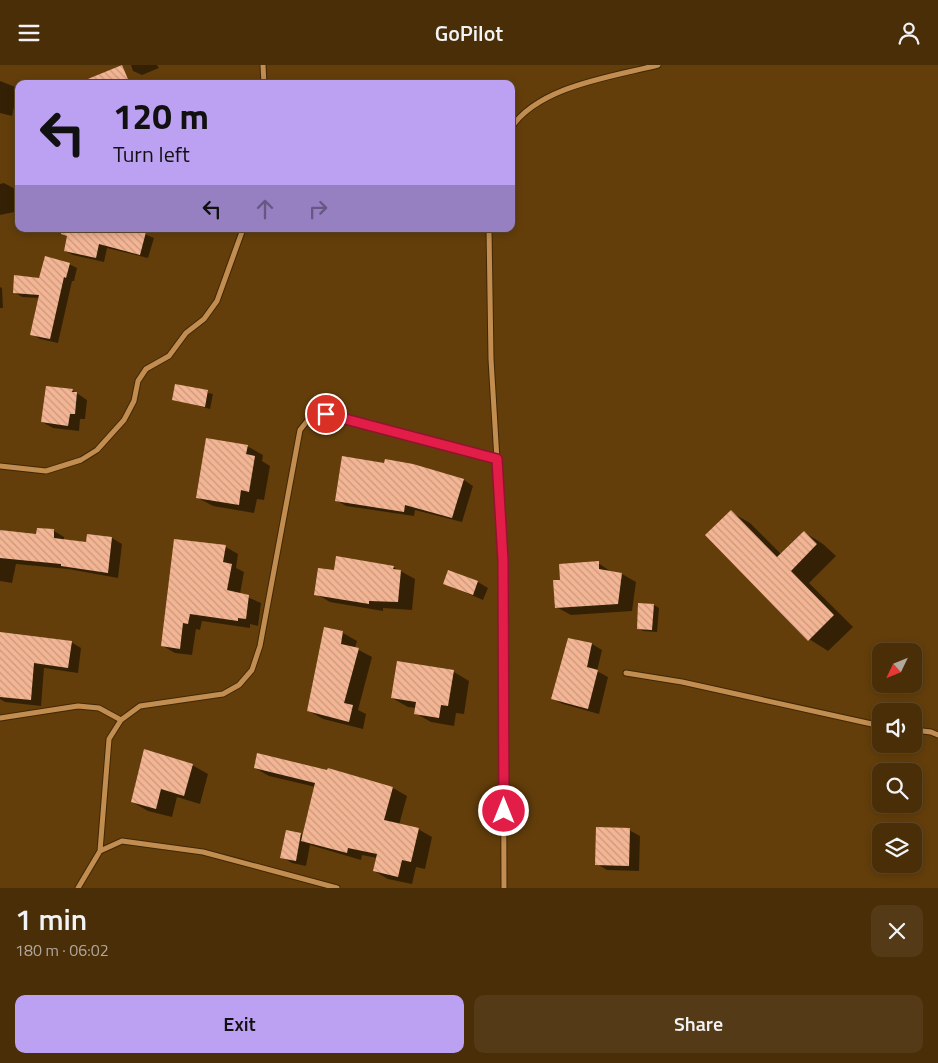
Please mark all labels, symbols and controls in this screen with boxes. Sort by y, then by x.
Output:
text: GoPilot [435,16,503,50]
icon: menu [15,19,43,47]
icon: person [895,19,923,47]
text: 120 m [113,89,209,143]
icon: left [30,100,95,165]
text: Turn left [113,137,190,171]
icon: left [198,195,226,223]
icon: ahead [251,195,279,223]
icon: right [304,195,332,223]
pin [305,393,347,435]
icon: arrive [312,400,340,428]
north arrow [872,643,922,693]
map controls [872,643,922,873]
button: sound [872,703,922,753]
button: search [872,763,922,813]
position arrow [477,784,529,836]
button: layers [872,823,922,873]
text: 1 min [15,896,87,942]
button: close [871,905,923,957]
text: 180 m · 06:02 [15,938,109,962]
button: Exit [15,995,464,1053]
button: Share [474,995,923,1053]

